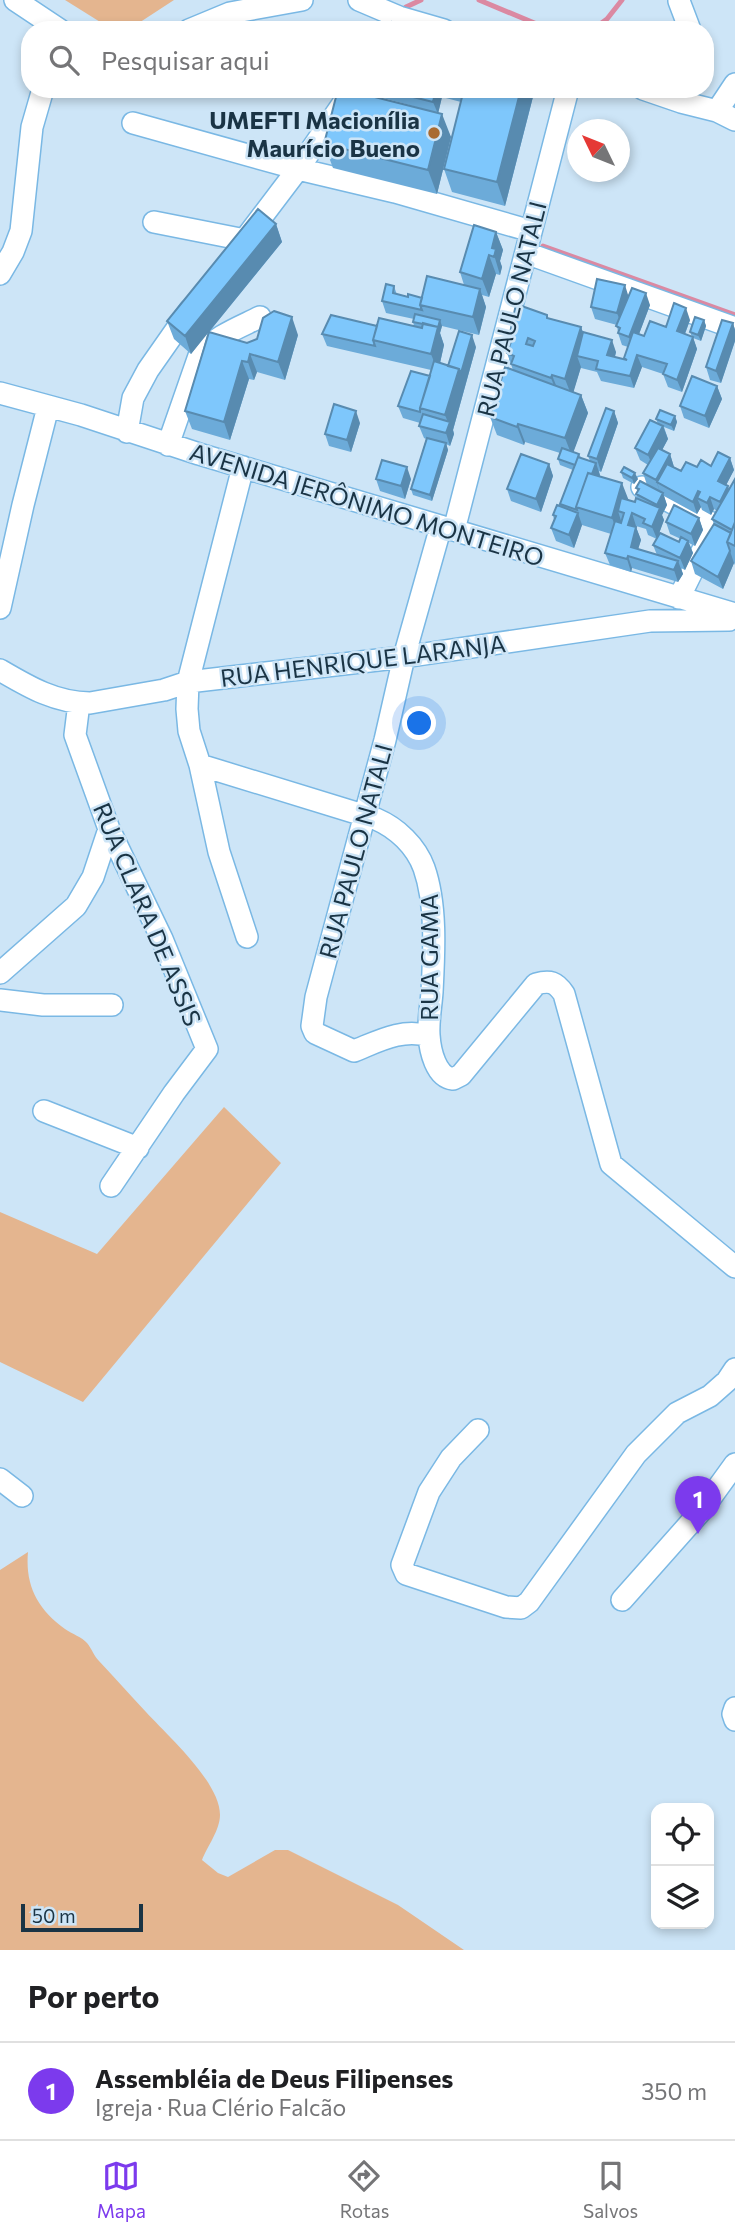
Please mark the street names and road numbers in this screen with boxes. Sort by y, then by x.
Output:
street label: RUA PAULO NATALI [470,198,552,420]
street label: AVENIDA JERÔNIMO MONTEIRO [187,436,547,572]
street label: RUA HENRIQUE LARANJA [219,628,507,692]
street label: RUA PAULO NATALI [312,740,398,962]
street label: RUA CLARA DE ASSIS [88,798,208,1030]
street label: RUA GAMA [414,893,443,1021]

